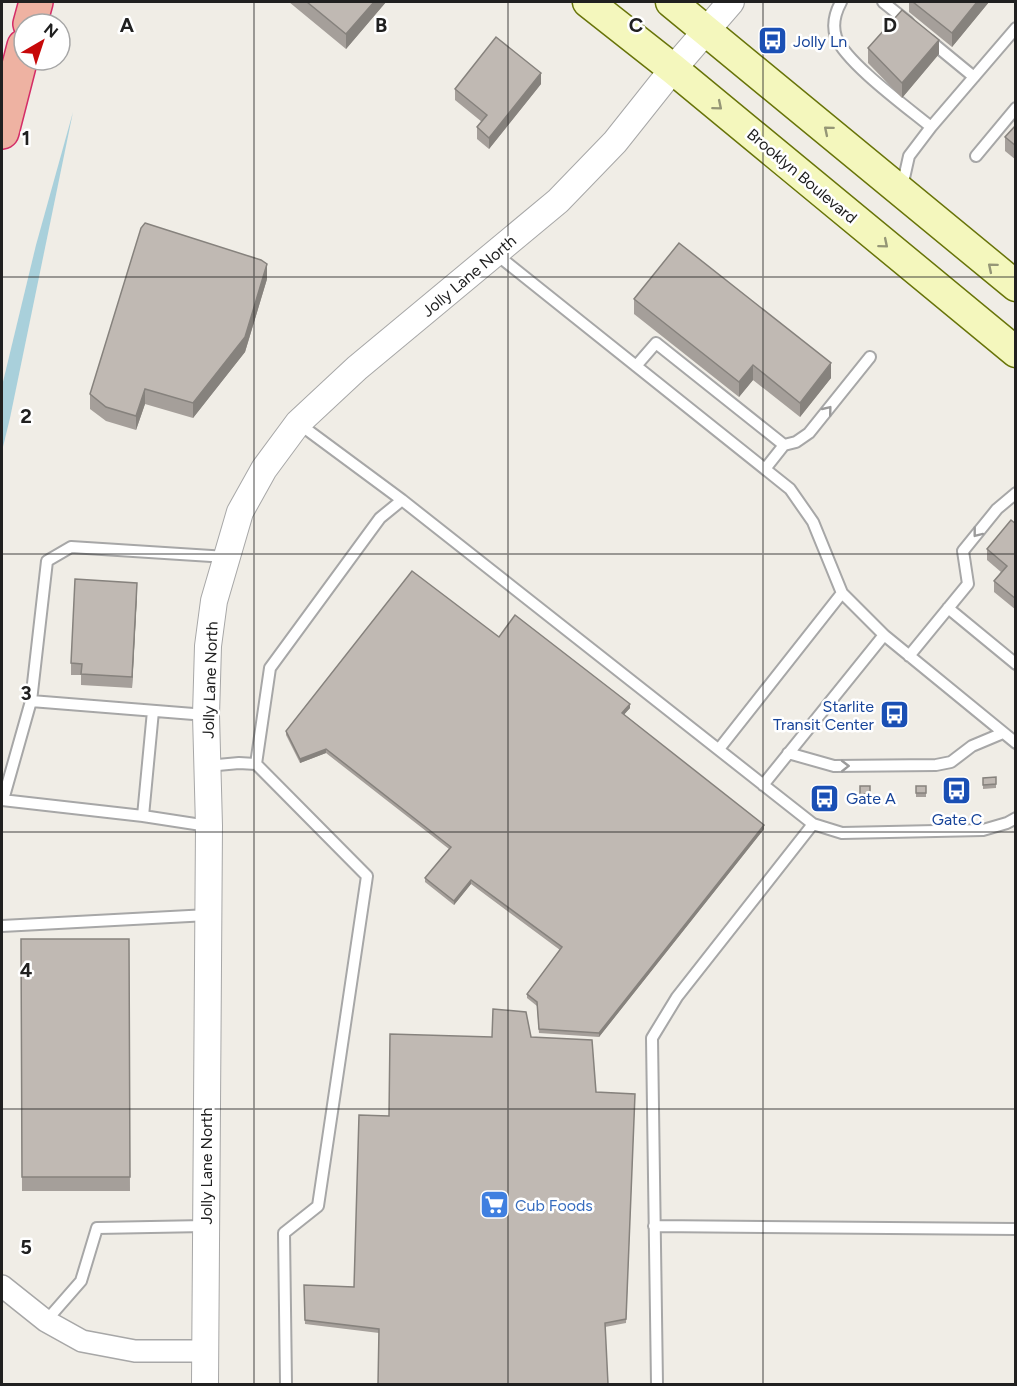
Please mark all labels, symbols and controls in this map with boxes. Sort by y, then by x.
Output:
north arrow [12,12,72,72]
text: A [120,13,135,37]
text: B [375,13,387,37]
text: C [629,13,643,37]
text: D [883,13,897,37]
text: N [40,19,62,42]
bus stop icon: Jolly Ln [756,25,788,57]
place label: Jolly Ln [793,32,847,51]
one-way arrow [711,99,722,110]
street label: Brooklyn Boulevard [743,125,861,227]
text: 1 [22,126,30,150]
one-way arrow [824,127,835,138]
street label: Jolly Lane North [418,231,520,321]
one-way arrow [878,237,889,248]
one-way arrow [988,263,999,274]
text: 2 [20,404,32,428]
one-way arrow [820,405,831,416]
one-way arrow [974,526,985,537]
street label: Jolly Lane North [198,621,222,739]
text: 3 [20,681,32,705]
place label: Starlite Transit Center [773,697,875,734]
bus stop icon: Starlite Transit Center [879,699,911,731]
one-way arrow [840,760,849,772]
bus stop icon: Gate C [941,775,973,807]
bus stop icon: Gate A [809,782,841,814]
place label: Gate A [846,789,896,808]
place label: Gate C [932,810,982,829]
text: 4 [20,958,33,982]
street label: Jolly Lane North [197,1107,216,1225]
supermarket icon: Cub Foods [478,1189,510,1221]
place label: Cub Foods [515,1196,593,1215]
text: 5 [20,1235,32,1259]

